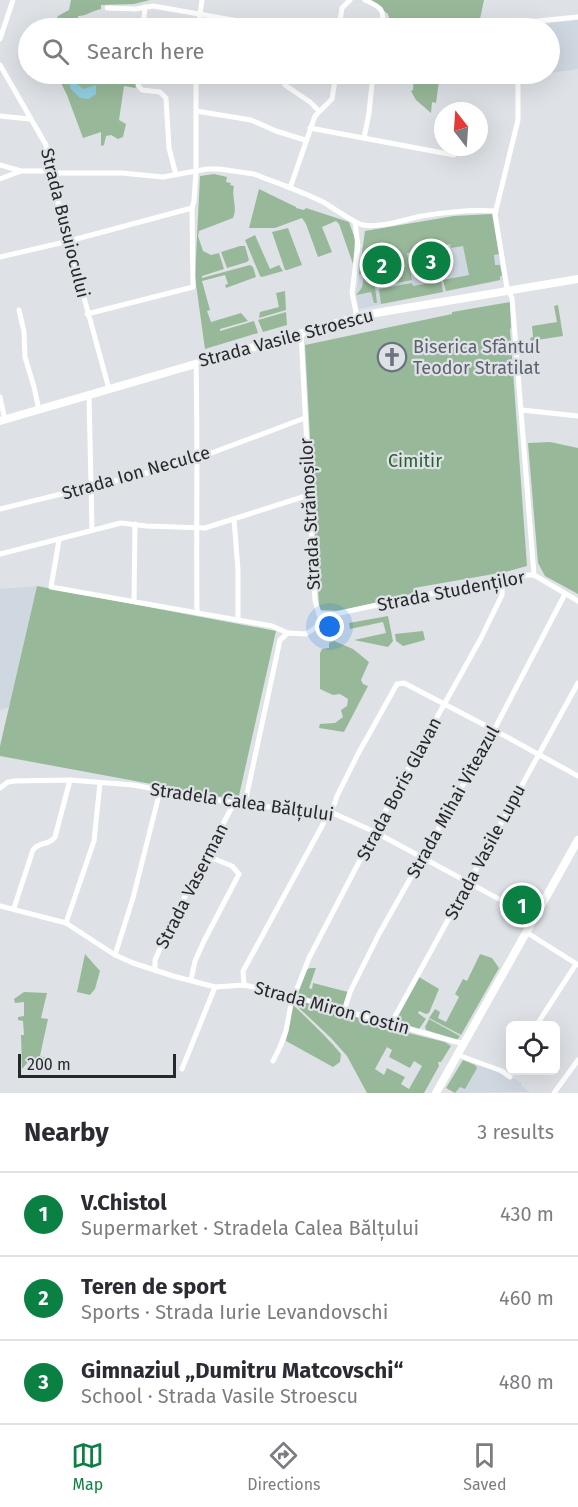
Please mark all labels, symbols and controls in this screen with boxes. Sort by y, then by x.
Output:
search box [18,18,560,84]
icon: search [39,35,72,68]
text: Search here [87,38,205,65]
north arrow [434,102,488,156]
street label: Strada Busuiocului [36,146,94,300]
pin: 3 [412,238,450,284]
pin: 2 [362,242,401,288]
street label: Strada Vasile Stroescu [196,304,376,372]
place label: Biserica Sfântul Teodor Stratilat [413,336,541,379]
church icon: Biserica Sfântul Teodor Stratilat [376,341,408,373]
street label: Strada Strămoșilor [295,437,326,591]
street label: Strada Ion Neculce [59,441,213,505]
park label: Cimitir [388,450,442,472]
street label: Strada Studenților [375,566,527,617]
your location [315,612,344,641]
street label: Strada Boris Glavan [352,713,446,865]
street label: Strada Mihai Viteazul [402,722,504,882]
street label: Stradela Calea Bălțului [149,778,335,827]
street label: Strada Vasile Lupu [440,781,530,923]
street label: Strada Vaserman [151,820,233,952]
pin: 1 [502,882,542,928]
street label: Strada Miron Costin [252,977,412,1039]
map controls [506,1021,560,1075]
button: locate [506,1021,560,1075]
scale bar [18,1051,176,1078]
text: 200 m [27,1055,71,1074]
text: Nearby [24,1117,109,1148]
text: 3 results [477,1120,554,1144]
text: V.Chistol [81,1189,167,1216]
text: 1 [39,1202,48,1226]
text: 430 m [500,1202,554,1226]
text: Supermarket · Stradela Calea Bălțului [81,1216,419,1240]
text: Teren de sport [81,1273,227,1300]
text: 2 [38,1286,49,1310]
text: 460 m [499,1286,554,1310]
text: Sports · Strada Iurie Levandovschi [81,1300,388,1324]
text: Gimnaziul „Dumitru Matcovschi“ [81,1357,403,1384]
text: 3 [38,1370,49,1394]
text: 480 m [499,1370,554,1394]
text: School · Strada Vasile Stroescu [81,1384,358,1408]
tab: Map [71,1439,104,1494]
tab: Directions [247,1439,321,1494]
tab: Saved [463,1439,507,1494]

